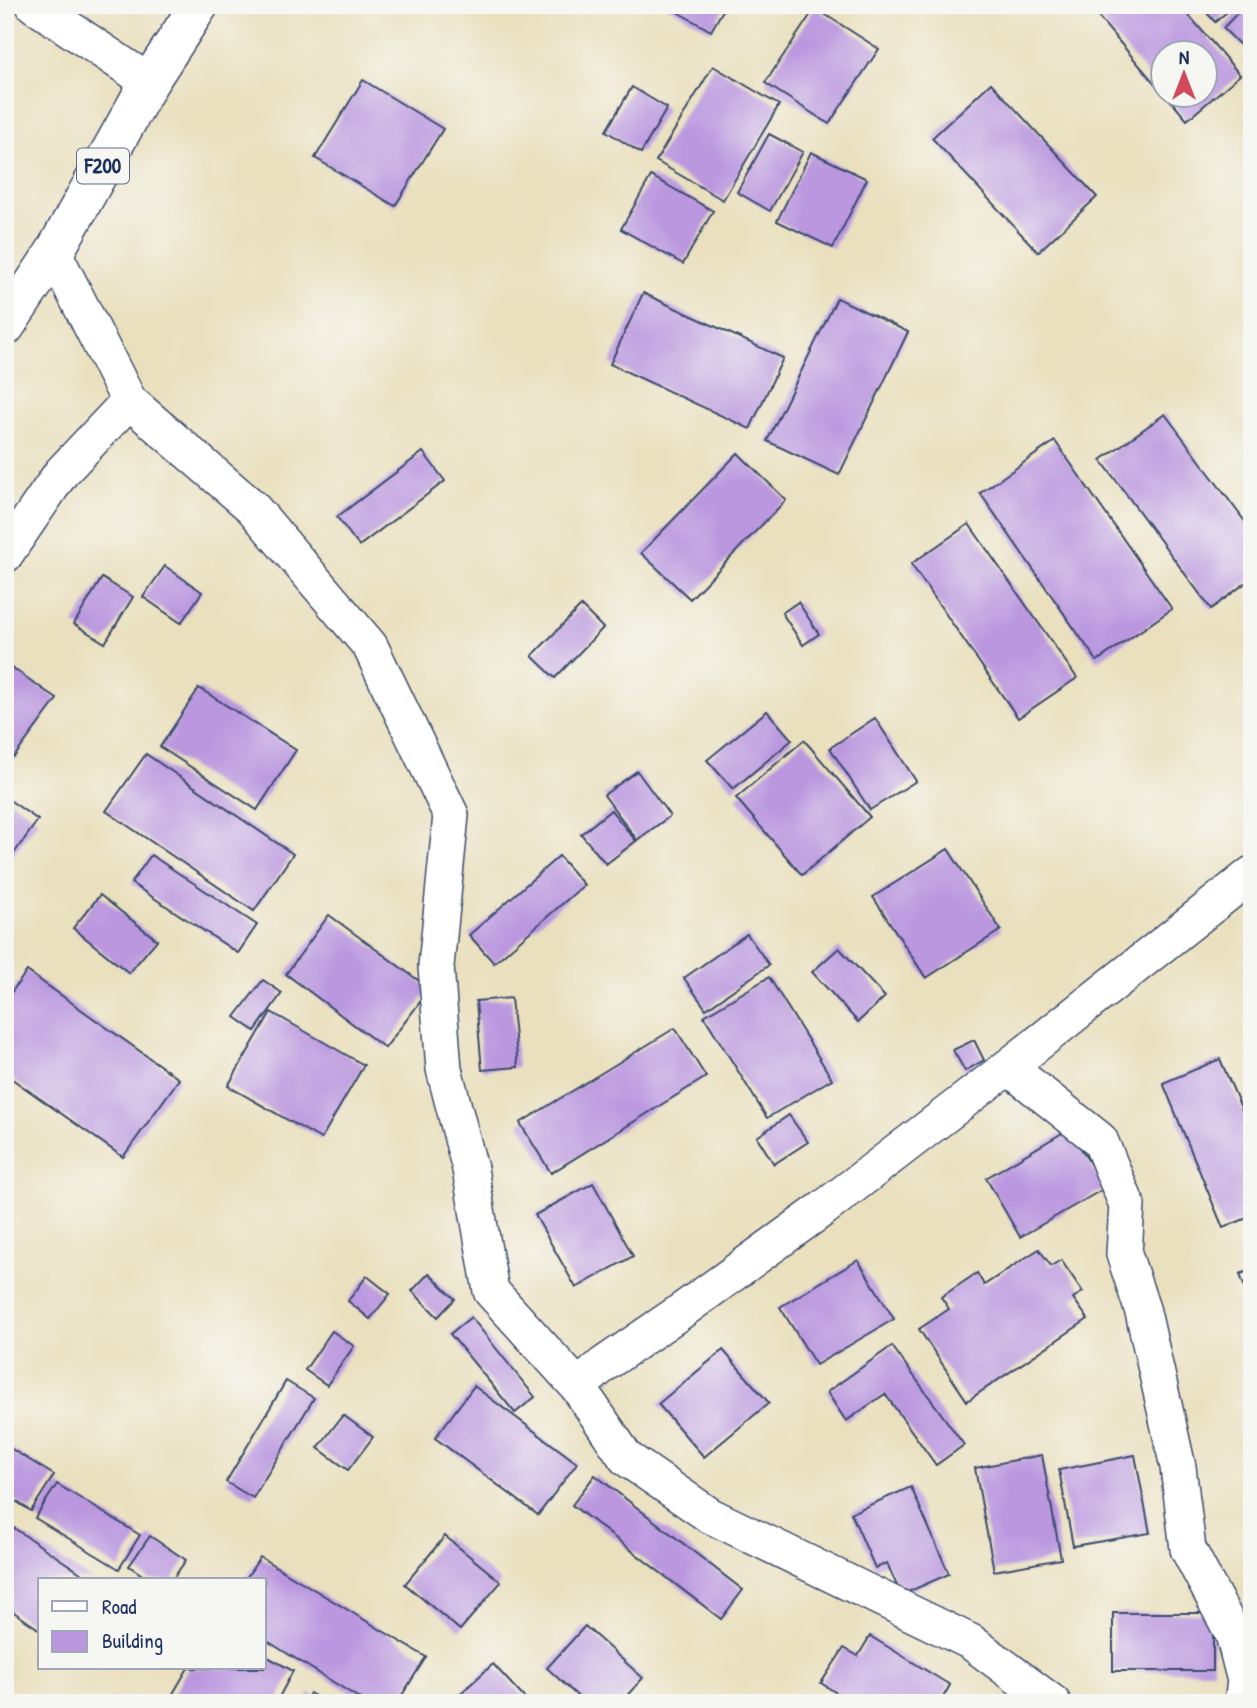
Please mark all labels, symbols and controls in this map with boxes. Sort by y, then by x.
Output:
north arrow [1148,38,1218,108]
text: N [1179,44,1189,70]
road number: F200 [77,148,129,184]
legend [38,1578,266,1670]
text: Road [102,1592,136,1621]
text: Building [102,1626,163,1655]

